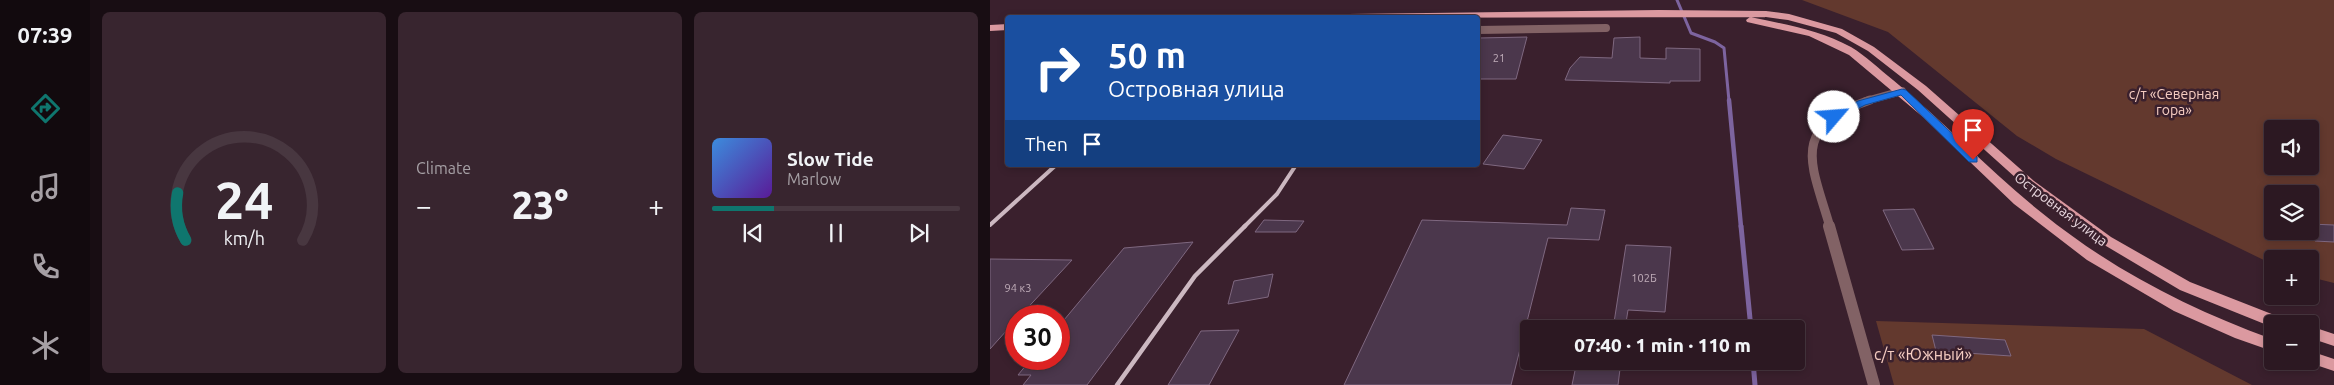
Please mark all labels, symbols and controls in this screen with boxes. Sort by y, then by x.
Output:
text: 07:39 [17,22,73,47]
icon: right [1025,35,1090,100]
text: 50 m [1108,35,1186,75]
house number: 21 [1493,52,1505,64]
text: Островная улица [1108,76,1285,101]
park label: с/т «Северная гора» [2129,86,2219,118]
position arrow [1807,90,1859,142]
icon: directions [28,91,63,126]
pin [1952,109,1994,160]
icon: arrive [1959,116,1987,144]
map controls [2264,120,2319,370]
button: sound [2264,120,2319,175]
icon: arrive [1078,130,1106,158]
text: Then [1025,133,1068,155]
text: Slow Tide [787,148,874,170]
text: Climate [416,159,471,177]
street label: Островная улица [2011,169,2111,249]
icon: music [28,170,63,205]
text: Marlow [787,170,841,188]
text: 24 [215,171,273,229]
text: 23° [512,184,568,226]
button: layers [2264,185,2319,240]
text: − [416,190,432,221]
text: + [648,190,664,221]
icon: previous [739,219,767,247]
icon: pause [822,219,850,247]
icon: next [905,219,933,247]
text: km/h [223,228,265,248]
icon: phone [28,249,63,284]
button: + [2264,250,2319,305]
house number: 102Б [1631,272,1657,284]
house number: 94 к3 [1005,282,1031,294]
speed limit sign: 30 [1005,305,1070,370]
button: − [2264,315,2319,370]
icon: climate [28,328,63,363]
text: 07:40 · 1 min · 110 m [1574,334,1751,356]
park label: с/т «Южный» [1874,345,1972,363]

